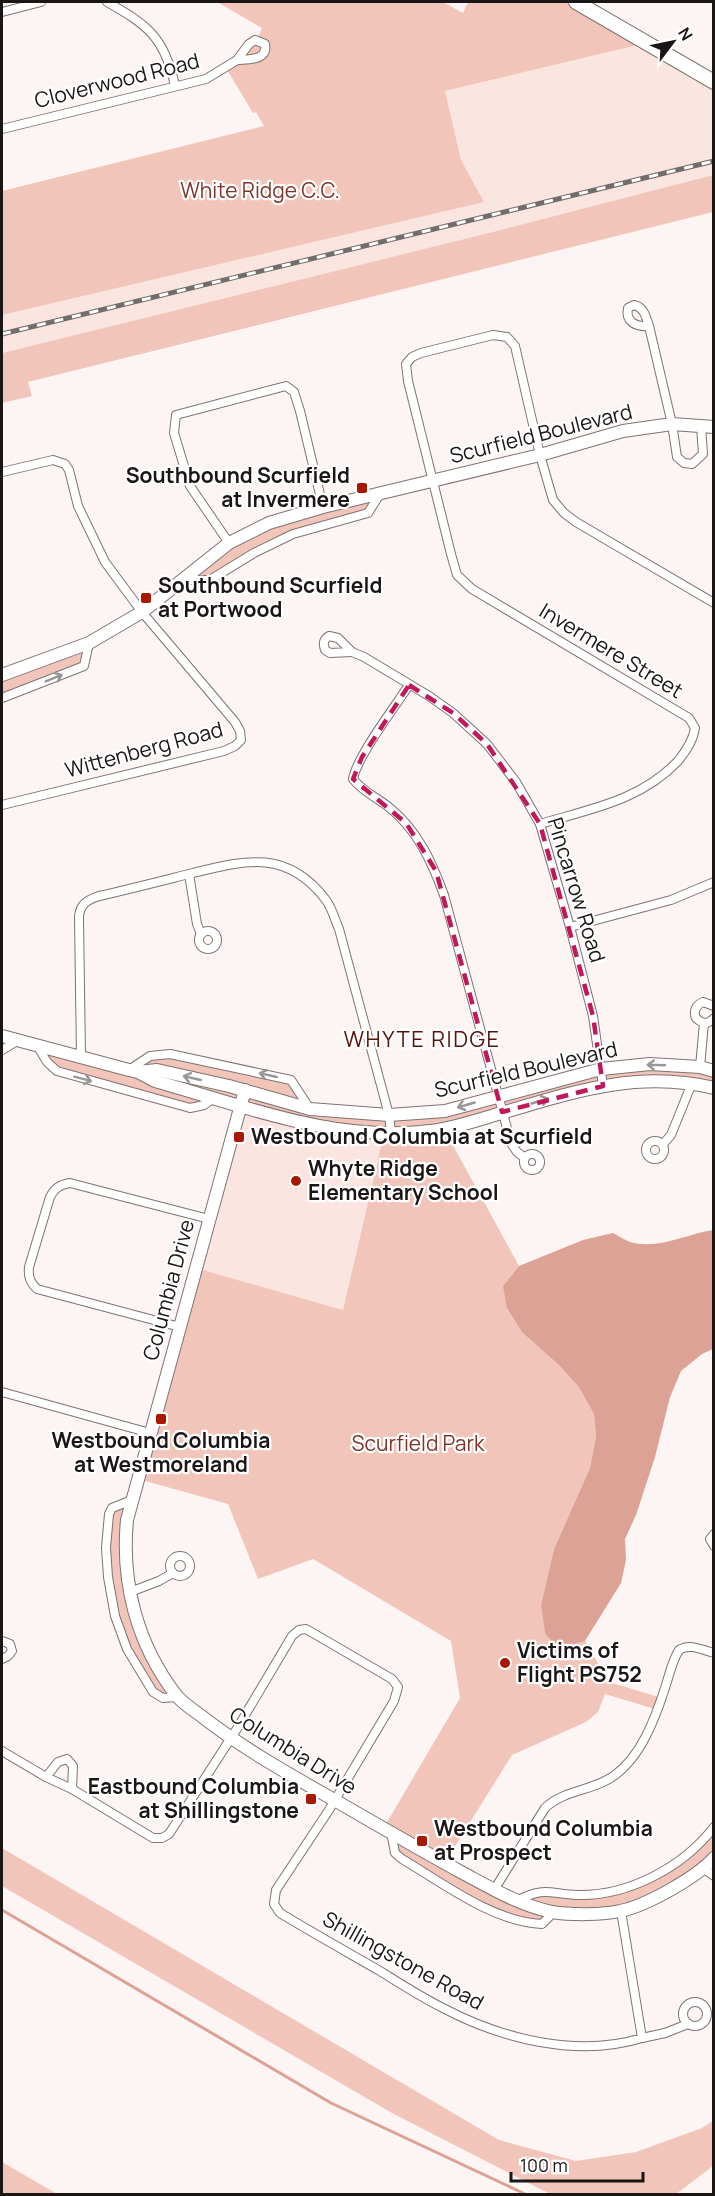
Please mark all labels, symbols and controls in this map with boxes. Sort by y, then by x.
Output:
north arrow [643,12,703,72]
text: N [673,23,698,45]
street label: Cloverwood Road [31,46,202,114]
park label: White Ridge C.C. [180,176,340,204]
street label: Scurfield Boulevard [447,397,635,469]
place label: Southbound Scurfield at Invermere [126,461,350,513]
marker: Southbound Scurfield at Invermere [355,481,369,495]
place label: Southbound Scurfield at Portwood [158,571,382,623]
marker: Southbound Scurfield at Portwood [139,591,153,605]
street label: Invermere Street [534,596,689,704]
one-way arrow [44,672,62,683]
street label: Wittenberg Road [62,714,226,784]
street label: Pincarrow Road [542,814,612,966]
district label: WHYTE RIDGE [344,1024,500,1054]
street label: Scurfield Boulevard [431,1034,620,1104]
one-way arrow [646,1059,666,1070]
one-way arrow [258,1069,278,1080]
one-way arrow [183,1071,202,1083]
one-way arrow [73,1073,92,1085]
one-way arrow [530,1095,549,1106]
one-way arrow [456,1100,475,1111]
place label: Westbound Columbia at Scurfield [251,1122,592,1150]
marker: Westbound Columbia at Scurfield [232,1130,246,1144]
place label: Whyte Ridge Elementary School [308,1154,499,1206]
marker: Whyte Ridge Elementary School [289,1174,303,1188]
street label: Columbia Drive [136,1216,200,1363]
marker: Westbound Columbia at Westmoreland [154,1412,168,1426]
place label: Westbound Columbia at Westmoreland [52,1426,270,1478]
park label: Scurfield Park [352,1429,485,1457]
place label: Victims of Flight PS752 [517,1636,642,1688]
marker: Victims of Flight PS752 [498,1656,512,1670]
street label: Columbia Drive [225,1700,362,1800]
place label: Eastbound Columbia at Shillingstone [88,1772,299,1824]
marker: Eastbound Columbia at Shillingstone [304,1792,318,1806]
place label: Westbound Columbia at Prospect [434,1814,653,1866]
marker: Westbound Columbia at Prospect [415,1834,429,1848]
street label: Shillingstone Road [318,1904,489,2016]
scale bar [511,2145,643,2183]
text: 100 m [520,2153,568,2177]

